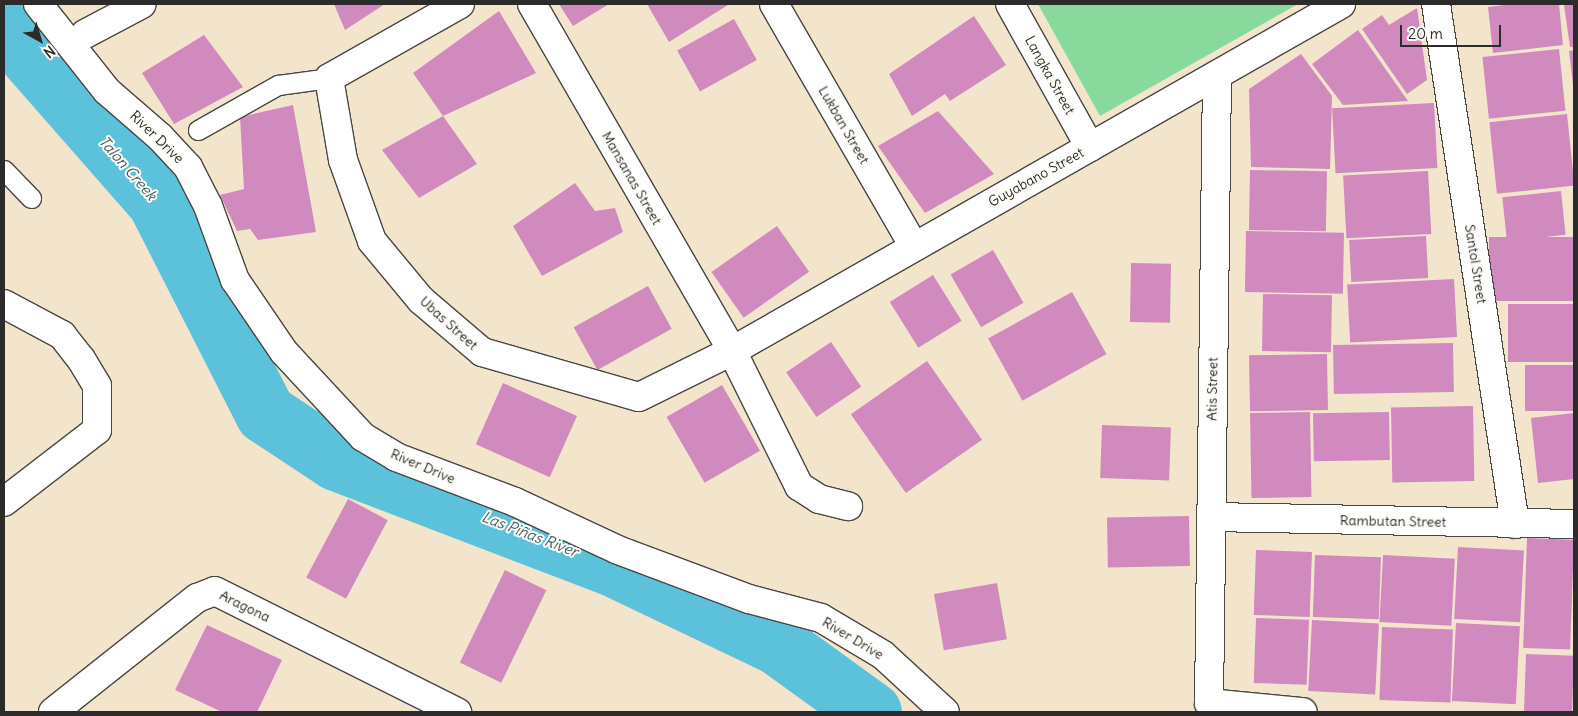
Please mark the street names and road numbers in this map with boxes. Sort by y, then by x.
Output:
street label: Langka Street [1022,33,1078,117]
street label: Lukban Street [815,83,873,167]
street label: River Drive [127,107,187,167]
street label: Mansanas Street [599,128,665,228]
street label: Guyabano Street [985,144,1087,210]
street label: Santol Street [1461,223,1491,305]
street label: Ubas Street [417,293,481,353]
street label: Atis Street [1203,357,1221,421]
street label: River Drive [388,445,458,487]
street label: Rambutan Street [1340,512,1446,530]
street label: Aragona [217,587,273,625]
street label: River Drive [819,613,887,663]

